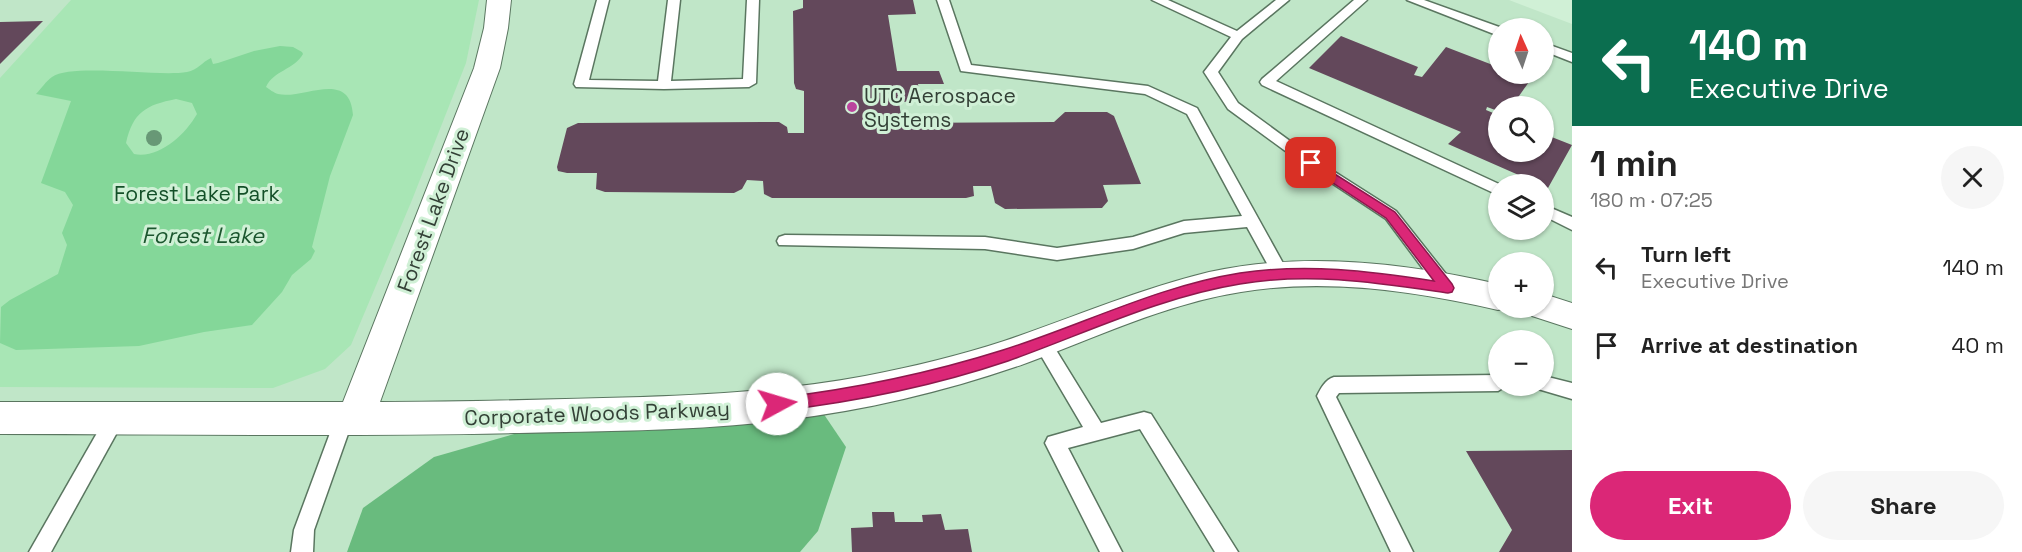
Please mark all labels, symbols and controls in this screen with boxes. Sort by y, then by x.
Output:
north arrow [1488,18,1554,84]
map controls [1488,18,1554,396]
text: 140 m [1689,19,1808,72]
icon: left [1590,24,1668,102]
text: Executive Drive [1689,71,1889,106]
place label: UTC Aerospace Systems [864,82,1016,133]
button: search [1488,96,1554,162]
marker: UTC Aerospace Systems [845,100,859,114]
street label: Forest Lake Drive [391,124,475,296]
pin [1285,137,1336,188]
text: 1 min [1590,141,1678,187]
icon: arrive [1294,146,1327,179]
button: close [1941,146,2004,209]
button: layers [1488,174,1554,240]
park label: Forest Lake Park [114,180,280,207]
text: 180 m · 07:25 [1590,187,1713,213]
water label: Forest Lake [142,221,265,249]
text: Turn left [1641,240,1731,268]
icon: left [1590,251,1623,284]
button: + [1488,252,1554,318]
text: 140 m [1942,253,2004,281]
text: Executive Drive [1641,268,1789,294]
icon: arrive [1590,329,1623,362]
button: − [1488,330,1554,396]
text: Arrive at destination [1641,331,1858,359]
text: 40 m [1952,331,2004,359]
position arrow [745,372,809,436]
street label: Corporate Woods Parkway [464,395,730,431]
button: Exit [1590,471,1791,540]
button: Share [1803,471,2004,540]

